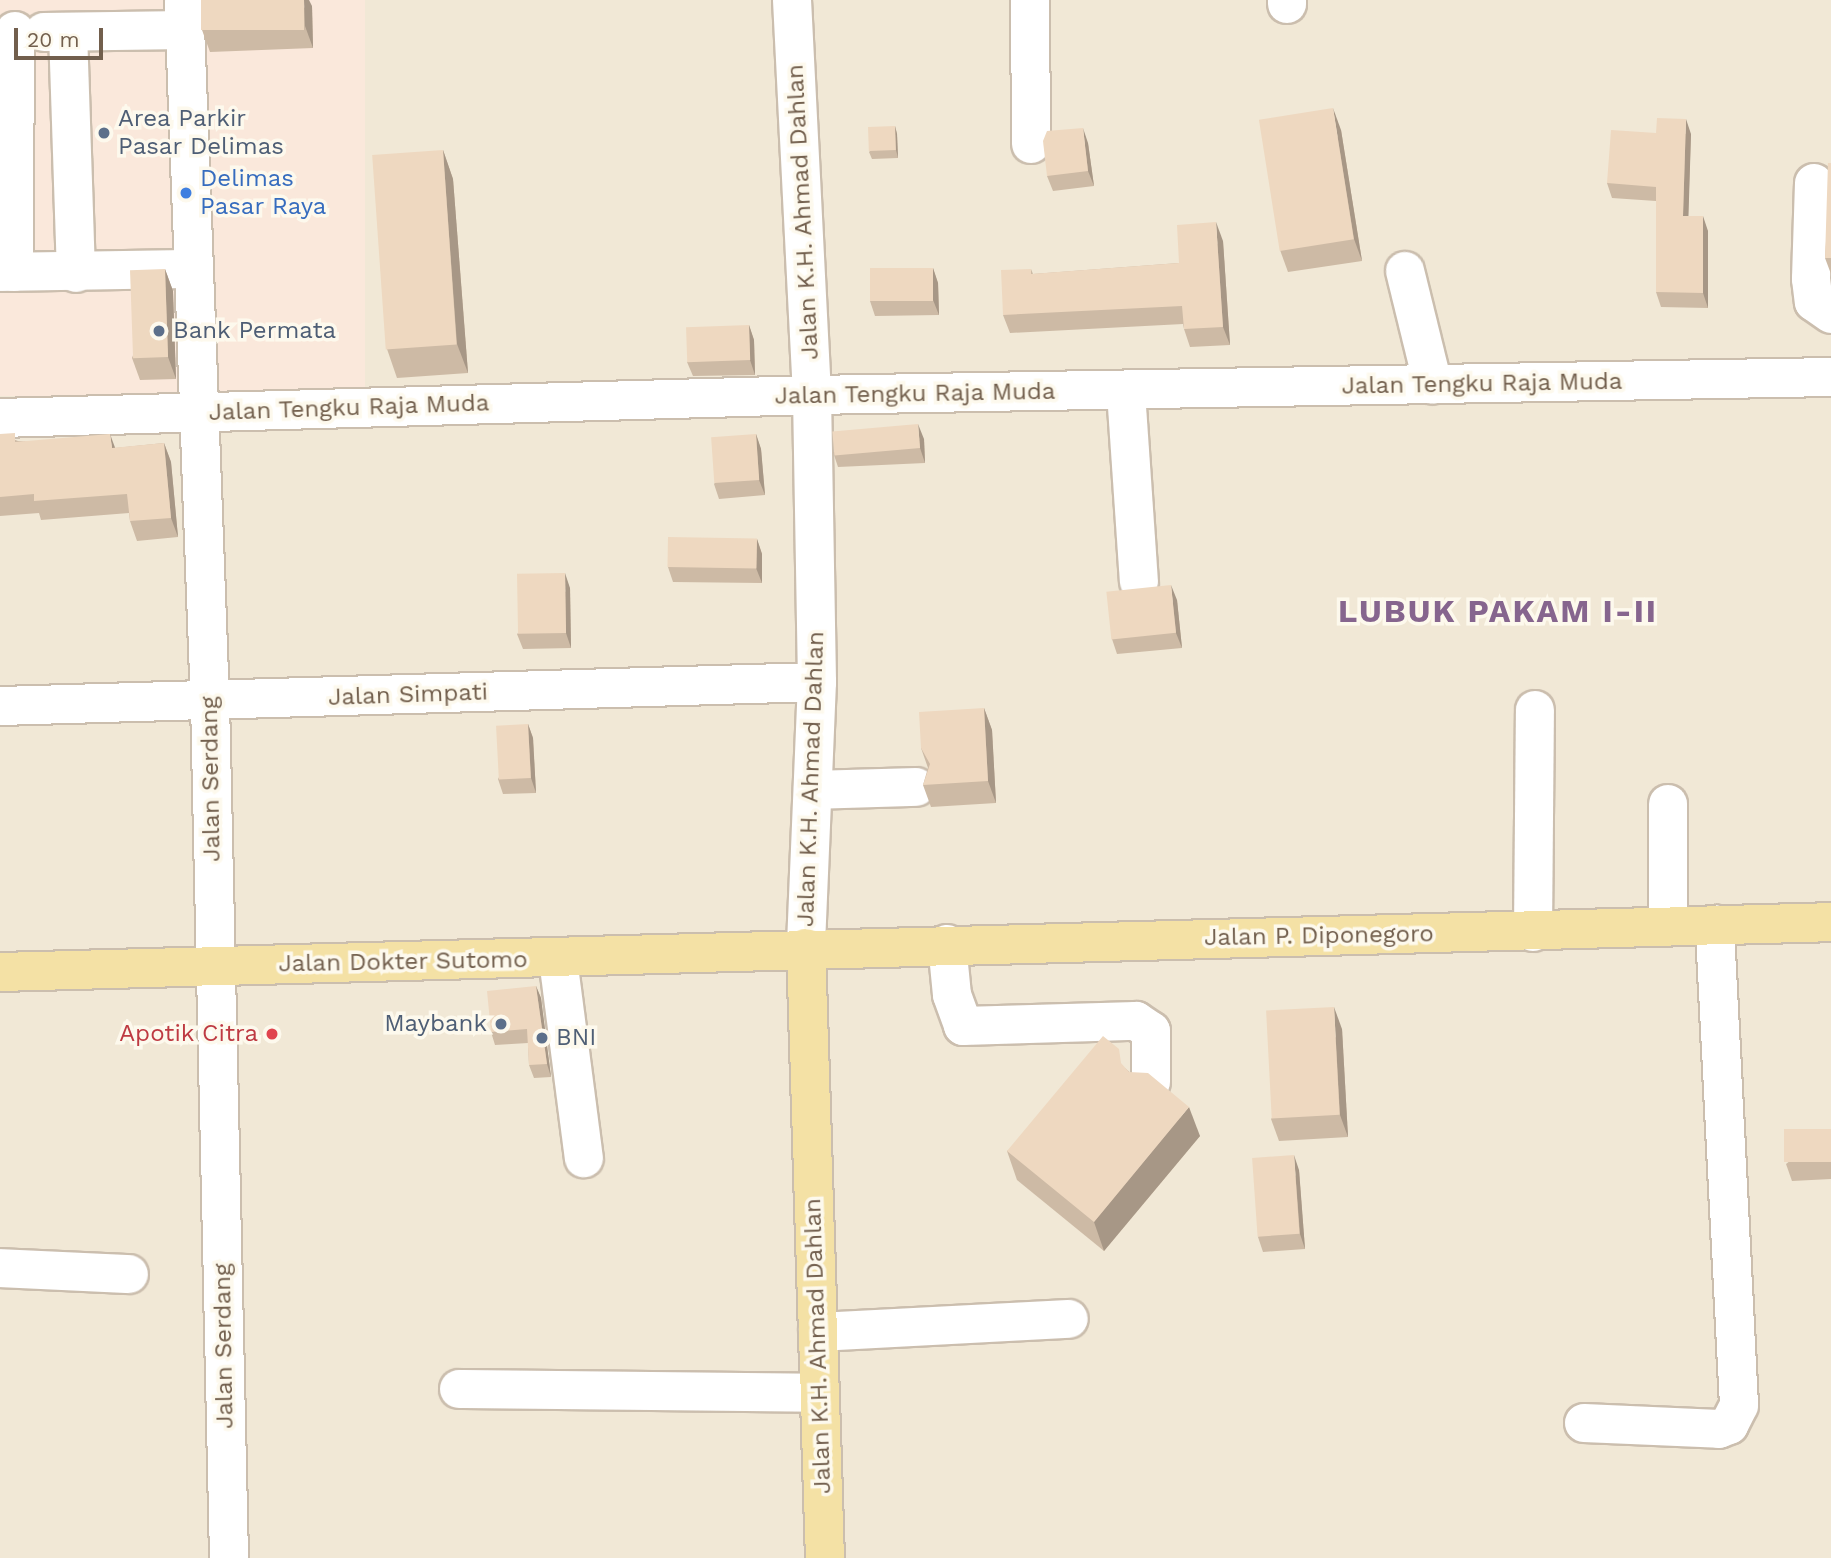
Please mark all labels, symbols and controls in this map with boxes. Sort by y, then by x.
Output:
scale bar [18,14,107,58]
text: 20 m [27,27,79,52]
street label: Jalan K.H. Ahmad Dahlan [781,63,825,361]
place label: Area Parkir Pasar Delimas [118,105,284,161]
marker: Area Parkir Pasar Delimas [96,125,112,141]
place label: Delimas Pasar Raya [200,165,327,221]
marker: Delimas Pasar Raya [178,185,194,201]
place label: Bank Permata [173,317,337,345]
marker: Bank Permata [151,323,167,339]
street label: Jalan Tengku Raja Muda [1341,367,1623,401]
street label: Jalan Tengku Raja Muda [774,377,1056,411]
street label: Jalan Tengku Raja Muda [208,389,490,427]
district label: LUBUK PAKAM I-II [1340,592,1656,630]
street label: Jalan K.H. Ahmad Dahlan [791,630,831,928]
street label: Jalan Simpati [328,678,488,712]
street label: Jalan Serdang [195,696,227,862]
street label: Jalan P. Diponegoro [1204,920,1434,952]
street label: Jalan Dokter Sutomo [278,945,528,979]
place label: Maybank [384,1010,487,1038]
marker: Maybank [493,1016,509,1032]
place label: Apotik Citra [119,1020,258,1048]
place label: BNI [556,1024,596,1052]
marker: Apotik Citra [264,1026,280,1042]
marker: BNI [534,1030,550,1046]
street label: Jalan K.H. Ahmad Dahlan [798,1197,838,1495]
street label: Jalan Serdang [208,1263,240,1429]

